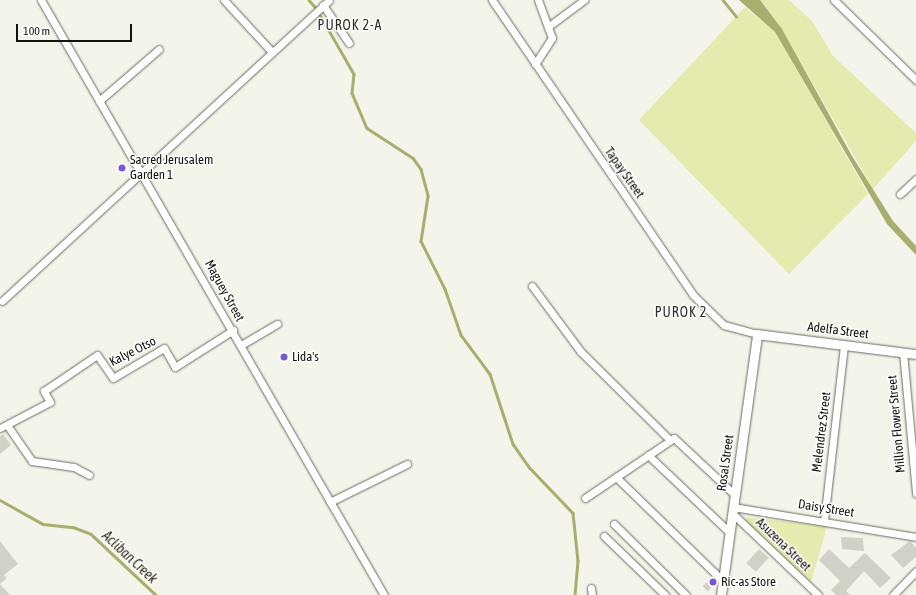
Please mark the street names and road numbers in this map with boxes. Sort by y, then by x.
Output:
street label: Tapay Street [601,144,647,202]
street label: Maguey Street [201,257,247,325]
street label: Adelfa Street [806,319,870,343]
street label: Kalye Otso [107,334,159,370]
street label: Million Flower Street [885,375,909,473]
street label: Melendrez Street [809,391,835,473]
street label: Rosal Street [714,434,738,492]
street label: Daisy Street [797,497,855,521]
street label: Asuzena Street [752,515,814,575]

